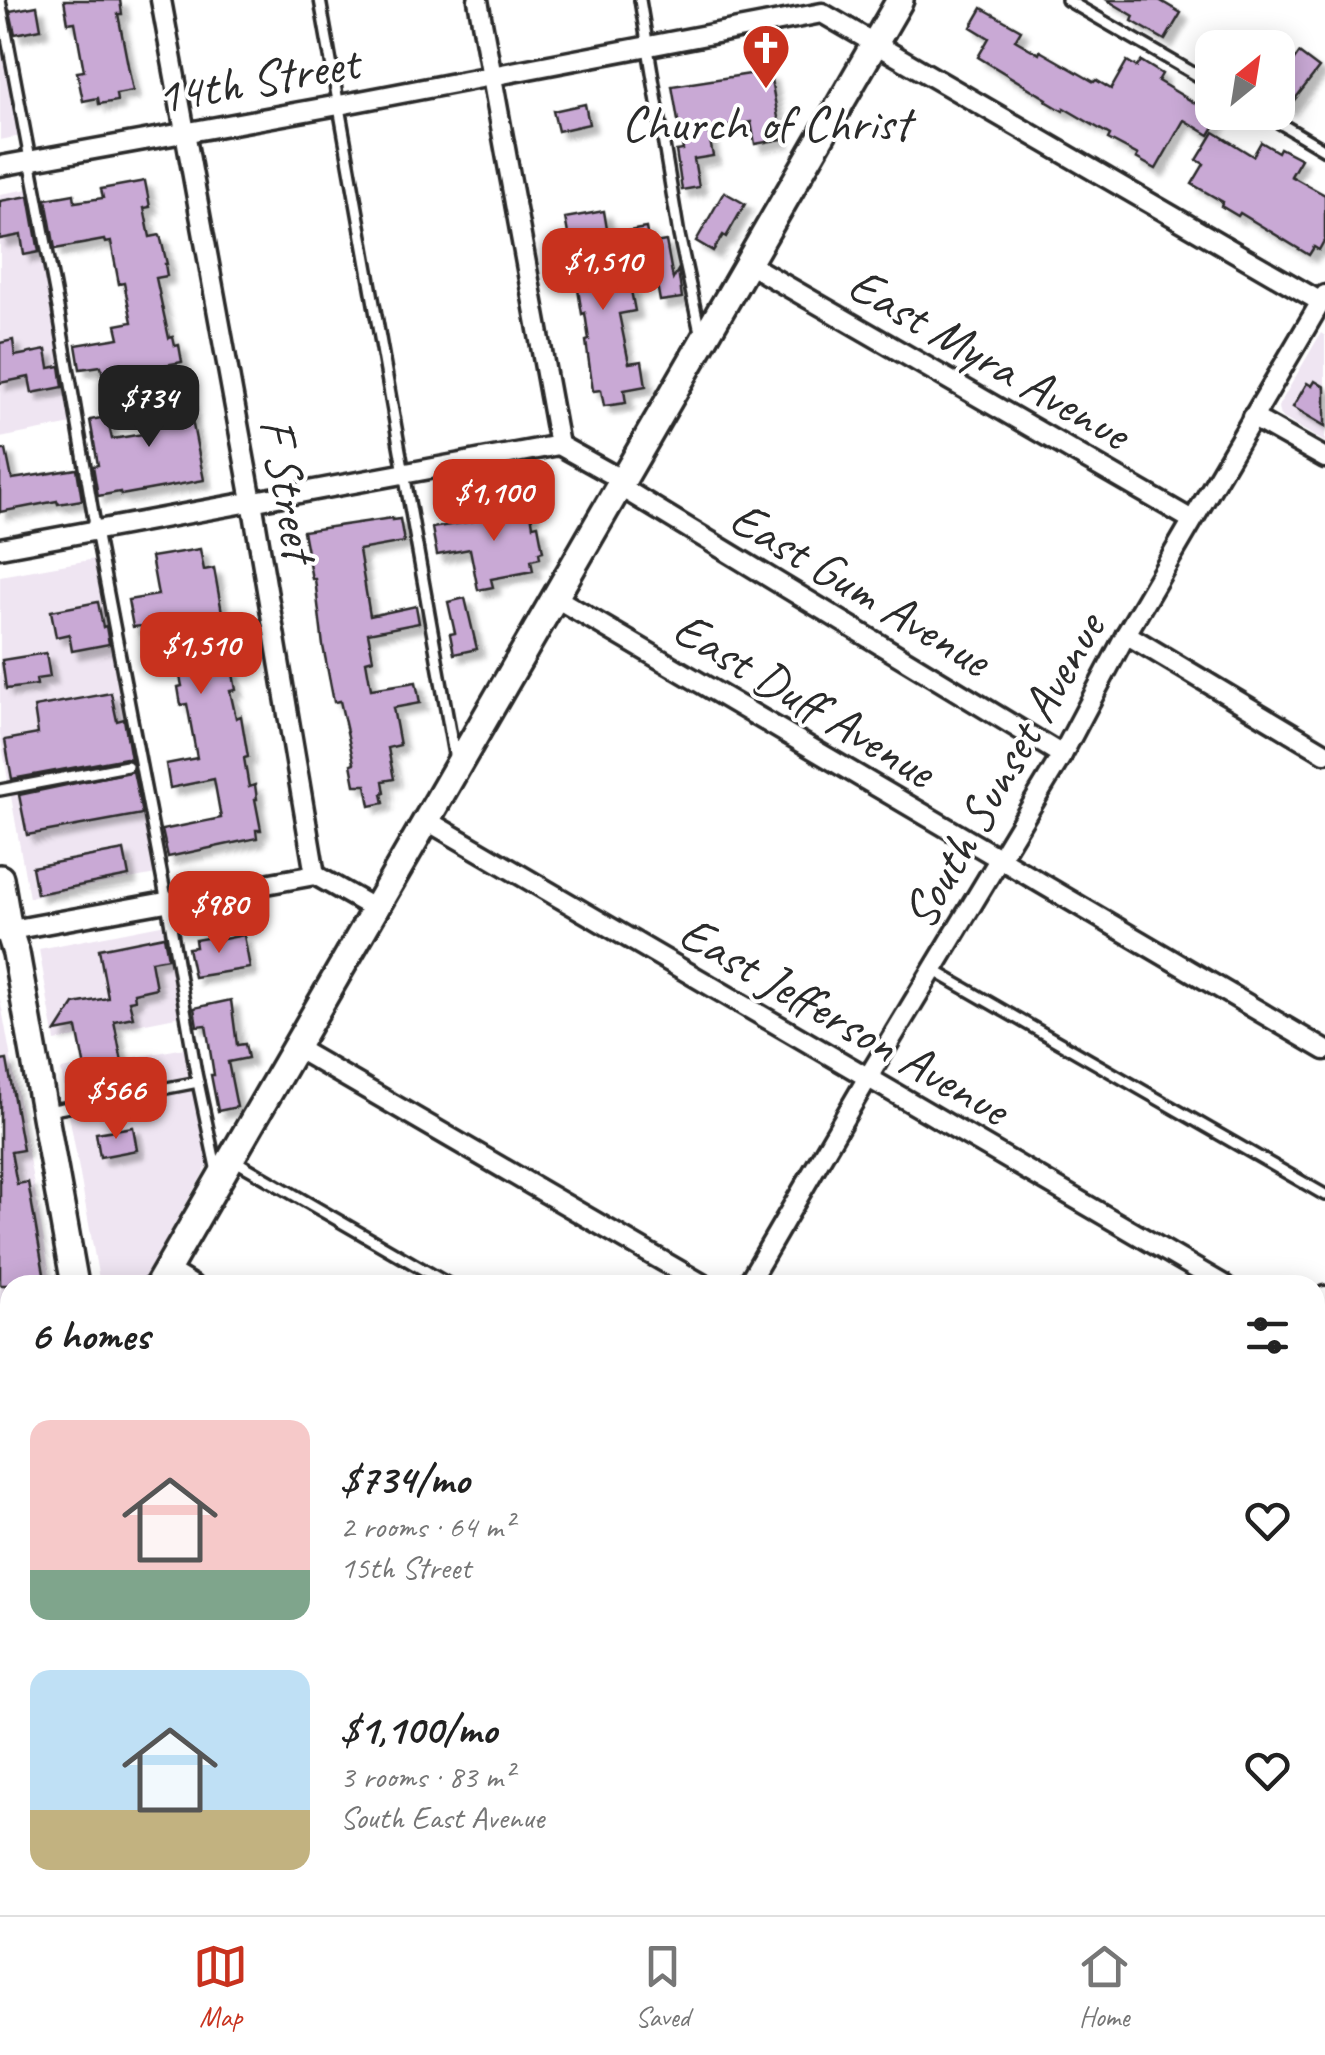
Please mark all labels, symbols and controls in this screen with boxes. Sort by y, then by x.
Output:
church icon: Church of Christ [740,22,792,90]
street label: 14th Street [151,30,368,128]
north arrow [1195,30,1295,130]
map controls [1195,30,1295,130]
place label: Church of Christ [622,92,917,155]
pin: $1,510 [522,228,684,313]
text: $1,510 [564,240,642,281]
street label: East Myra Avenue [838,253,1144,466]
pin: $734 [90,365,208,450]
text: $734 [120,377,178,418]
street label: F Street [245,414,333,571]
pin: $1,100 [413,459,575,544]
text: $1,100 [455,471,533,512]
street label: East Gum Avenue [719,486,1004,692]
street label: East Duff Avenue [662,597,949,803]
street label: South Sunset Avenue [888,599,1121,940]
pin: $1,510 [120,612,282,697]
text: $1,510 [162,624,240,665]
pin: $980 [160,871,278,956]
text: $980 [190,883,248,924]
street label: East Jefferson Avenue [669,901,1023,1142]
pin: $566 [57,1057,175,1142]
text: $566 [87,1069,145,1110]
icon: filters [1240,1308,1295,1363]
text: 6 homes [30,1309,149,1362]
text: $734/mo [340,1453,469,1506]
icon: home [110,1460,230,1580]
icon: heart [1240,1493,1295,1548]
text: 2 rooms · 64 m² [340,1506,513,1547]
text: 15th Street [340,1547,471,1588]
text: $1,100/mo [340,1703,497,1756]
icon: home [110,1710,230,1830]
icon: heart [1240,1743,1295,1798]
text: 3 rooms · 83 m² [340,1756,513,1797]
text: South East Avenue [340,1797,544,1838]
tab: Map [193,1939,248,2034]
tab: Saved [635,1939,690,2034]
tab: Home [1077,1939,1132,2034]

